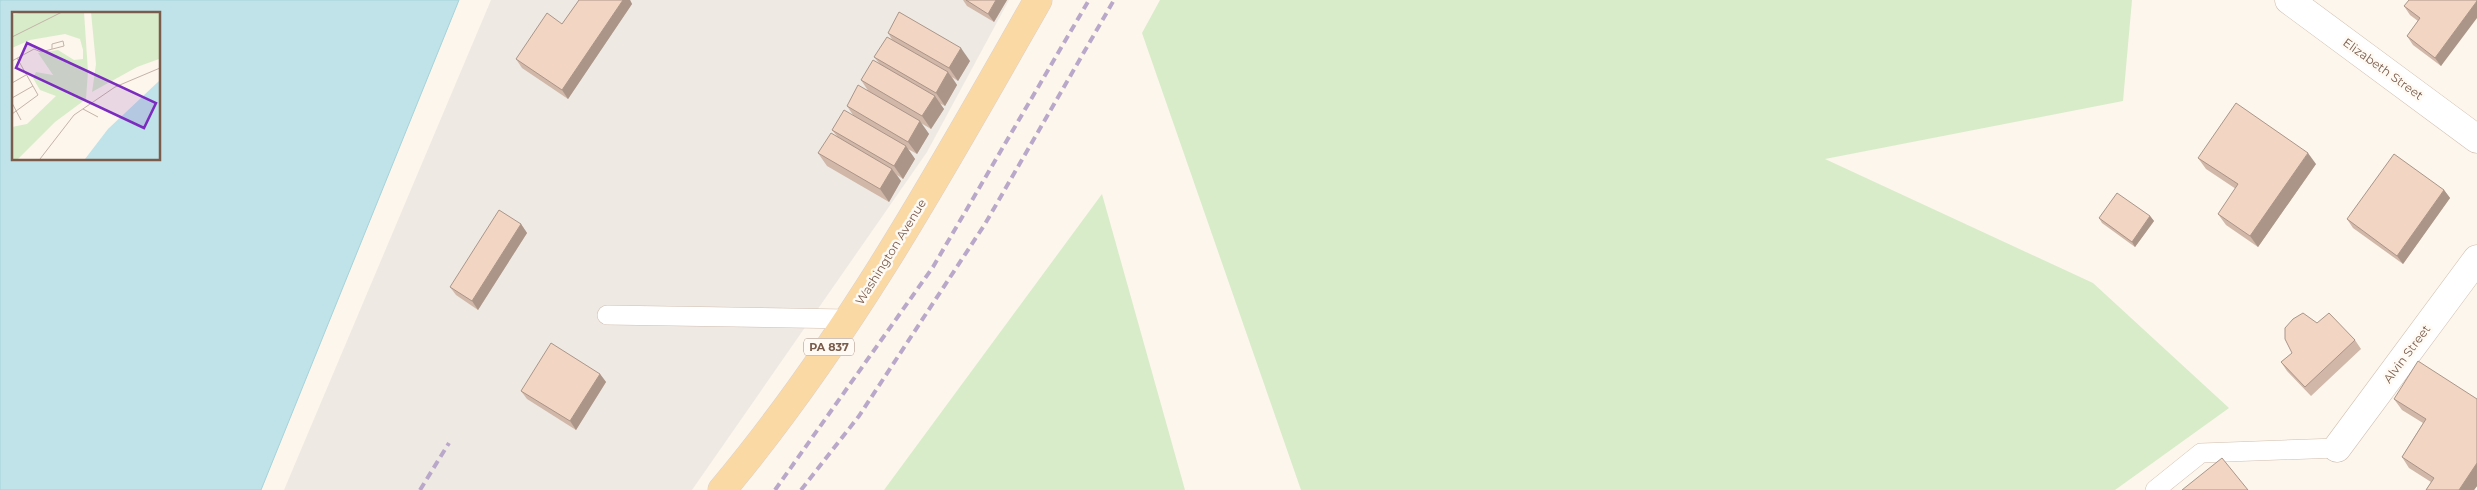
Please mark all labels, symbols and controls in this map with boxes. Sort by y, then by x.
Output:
inset map [12,12,160,160]
street label: Elizabeth Street [2340,34,2426,103]
street label: Washington Avenue [852,196,929,307]
street label: Alvin Street [2380,321,2433,386]
road number: PA 837 [804,338,854,356]

